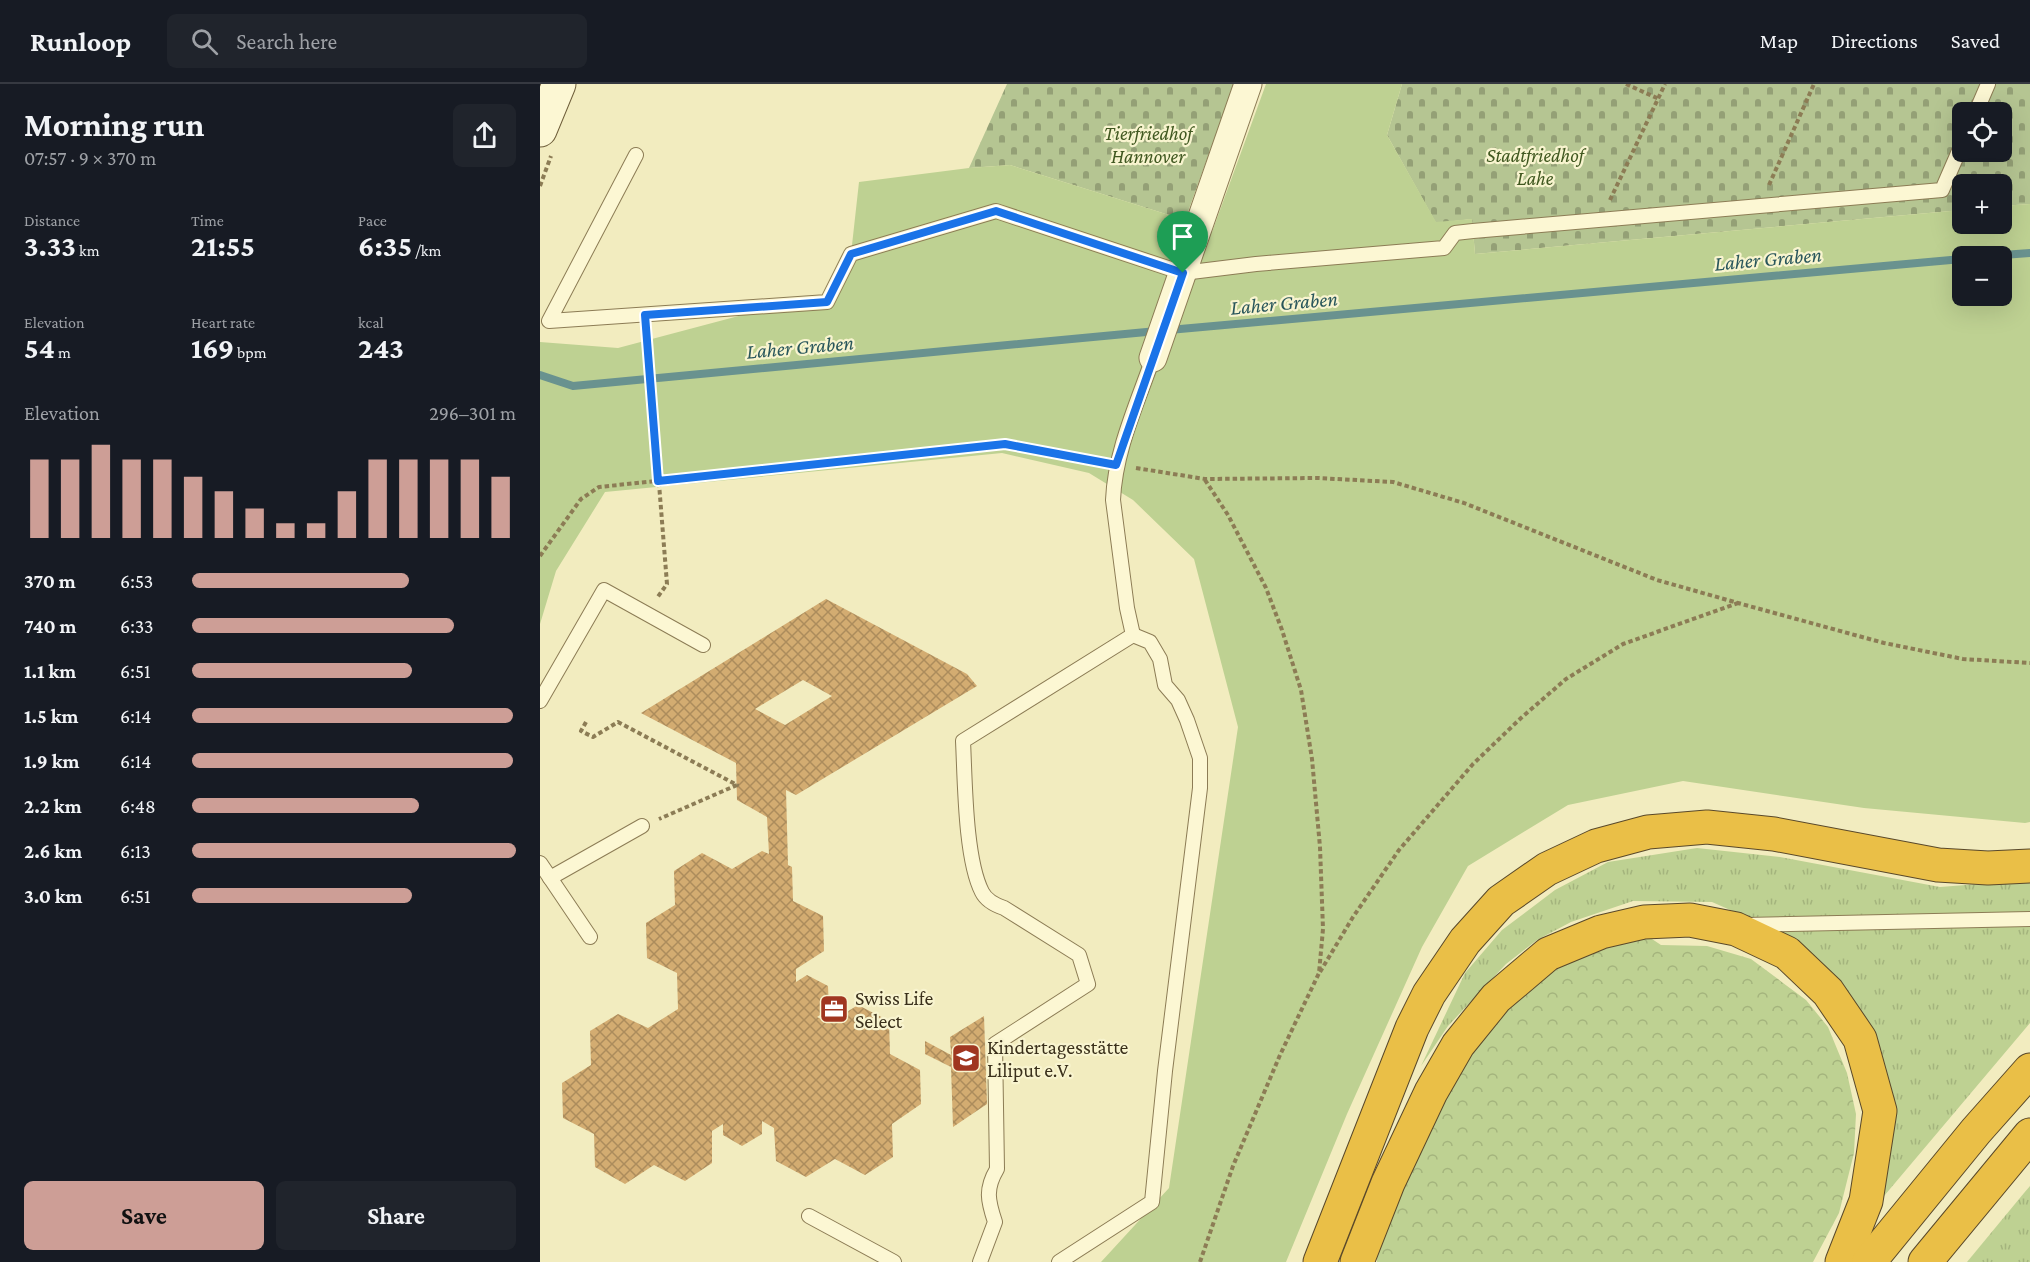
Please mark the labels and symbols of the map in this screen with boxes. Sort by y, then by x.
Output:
park label: Tierfriedhof Hannover [1104,122,1195,167]
park label: Stadtfriedhof Lahe [1486,144,1587,189]
pin [1157,211,1208,273]
water label: Laher Graben [1713,242,1823,276]
water label: Laher Graben [1229,286,1339,320]
water label: Laher Graben [745,330,855,364]
place label: Swiss Life Select [855,987,934,1032]
office icon: Swiss Life Select [818,993,850,1025]
place label: Kindertagesstätte Liliput e.V. [987,1036,1129,1082]
school or university icon: Kindertagesstätte Liliput e.V. [950,1042,982,1074]

